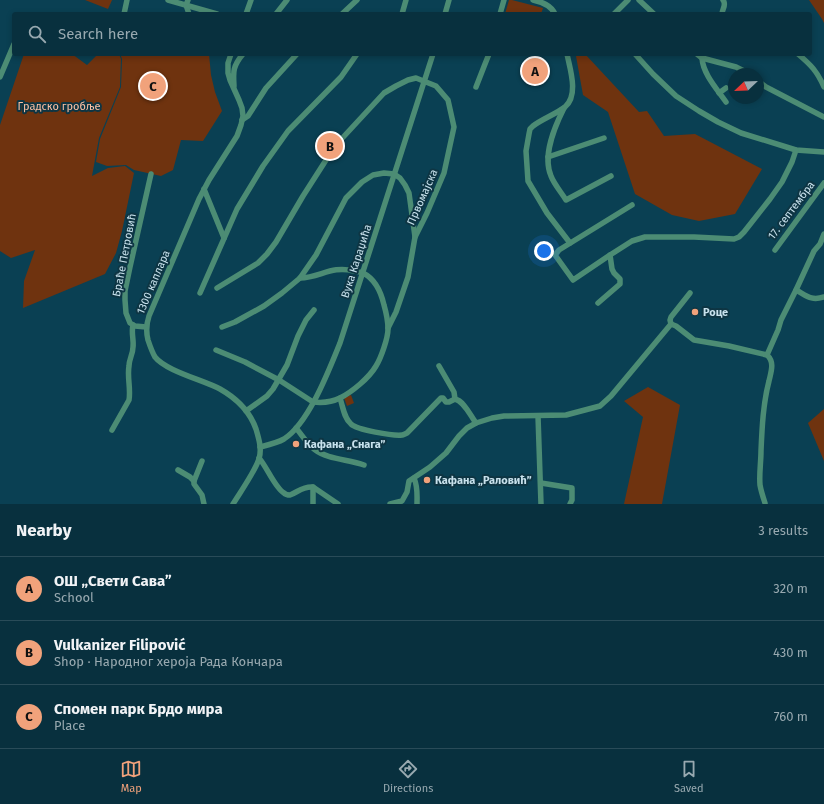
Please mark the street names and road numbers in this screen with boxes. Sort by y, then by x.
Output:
street label: Првомајска [404,167,441,227]
street label: 17. септембра [765,179,818,242]
street label: Браће Петровић [110,212,139,298]
street label: Вука Караџића [338,223,375,300]
street label: 1300 каплара [134,248,173,316]

